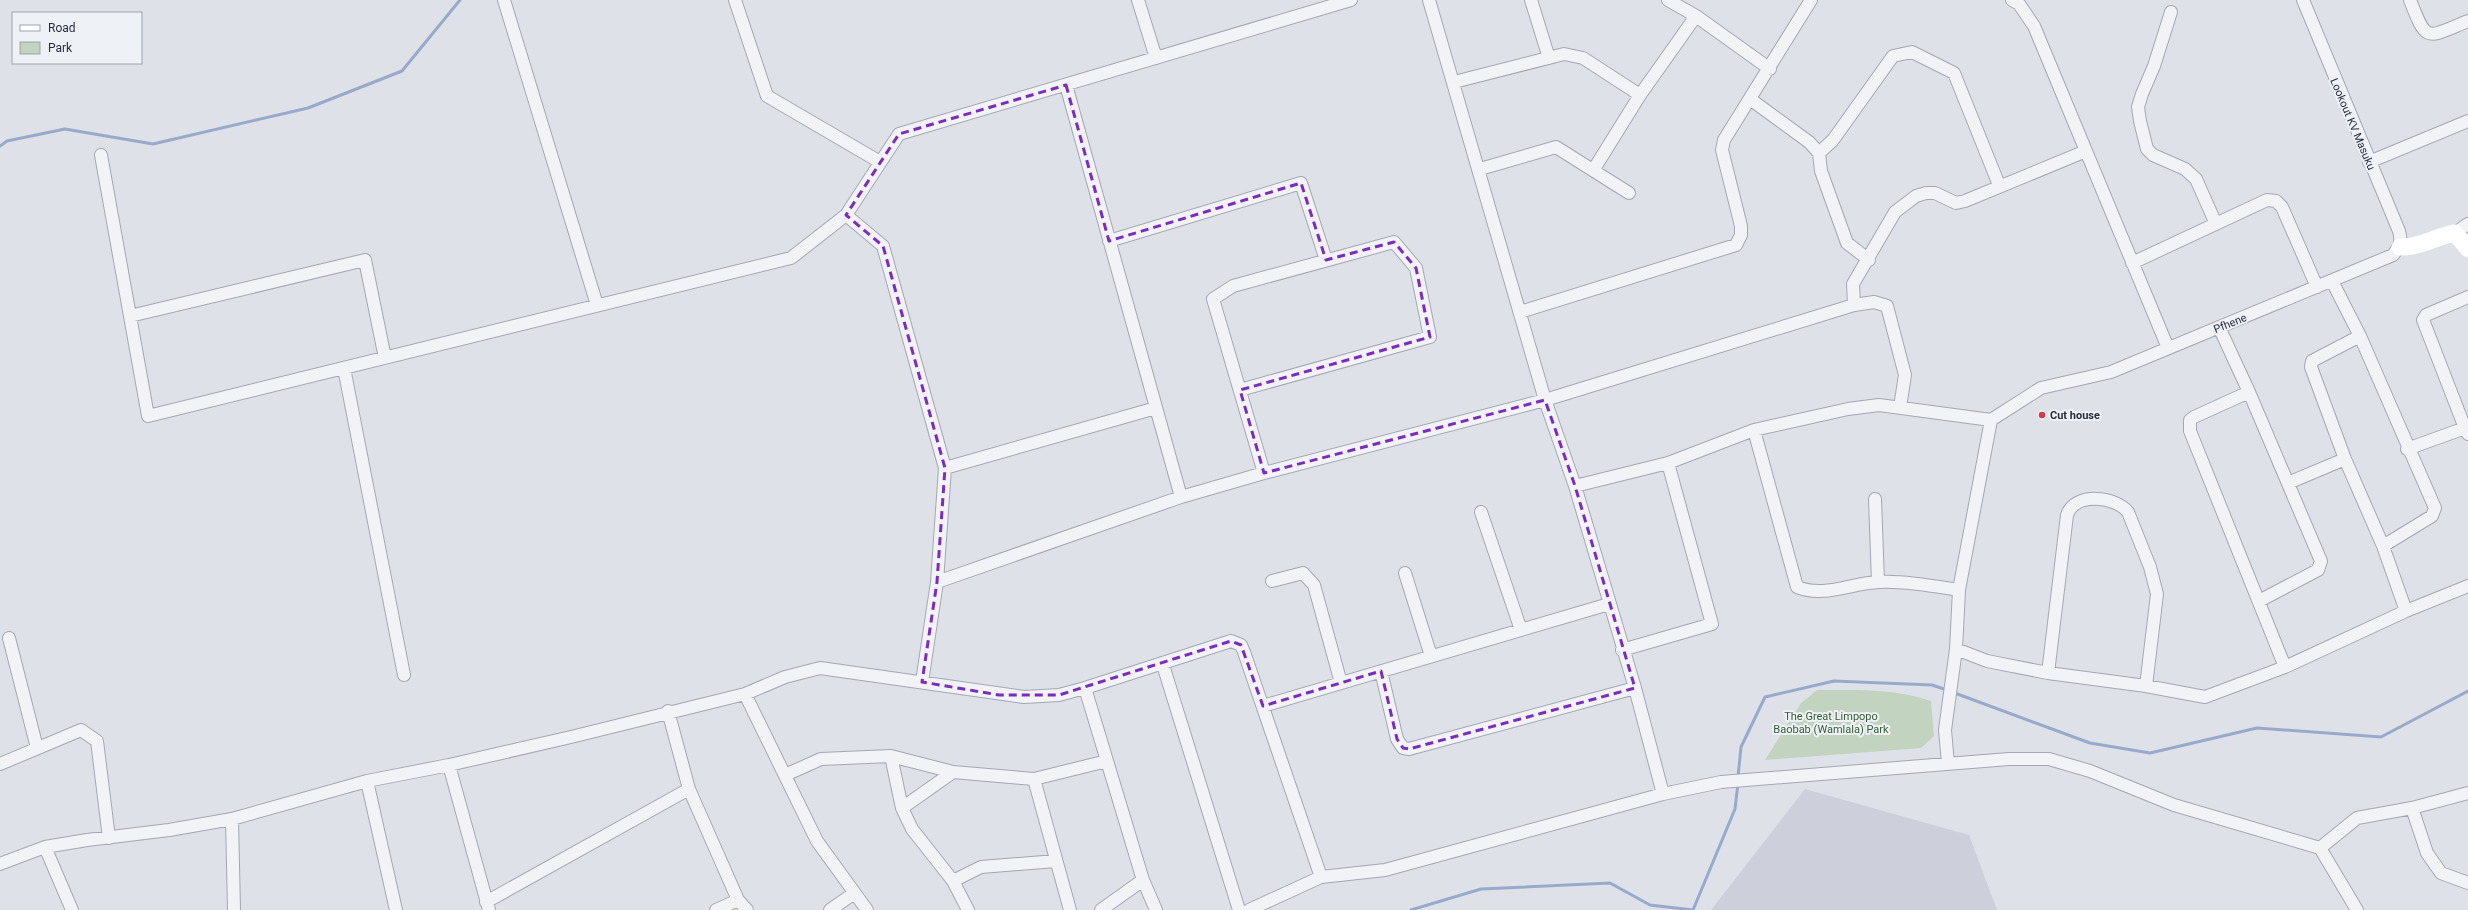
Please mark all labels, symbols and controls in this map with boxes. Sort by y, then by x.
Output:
legend [12,12,142,64]
text: Road [48,21,76,35]
text: Park [48,41,73,55]
street label: Lookout KV Masuku [2327,76,2378,172]
street label: Pfhene [2212,311,2249,336]
place label: Cut house [2050,409,2100,422]
marker: Cut house [2037,410,2047,420]
park label: The Great Limpopo Baobab (Wamlala) Park [1773,710,1889,736]

